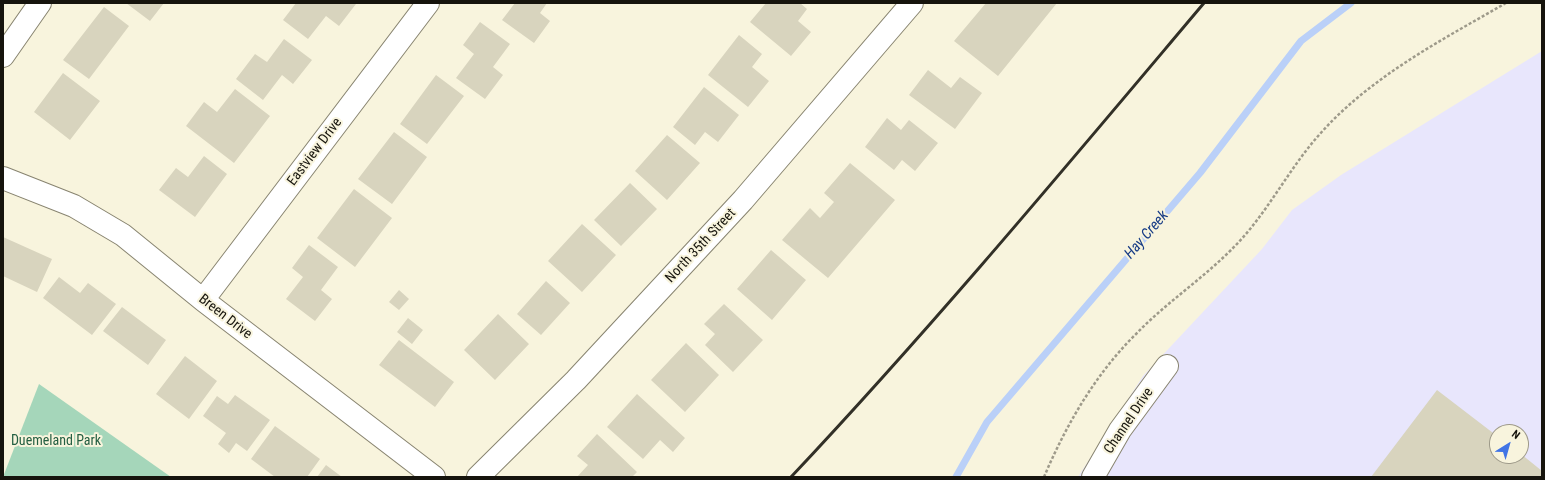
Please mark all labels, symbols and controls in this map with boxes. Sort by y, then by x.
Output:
street label: Eastview Drive [284,115,346,189]
street label: North 35th Street [662,205,740,287]
water label: Hay Creek [1121,207,1173,263]
street label: Breen Drive [195,291,255,343]
street label: Channel Drive [1101,385,1157,457]
north arrow [1489,424,1529,464]
text: N [1509,428,1523,442]
park label: Duemeland Park [11,433,101,449]

